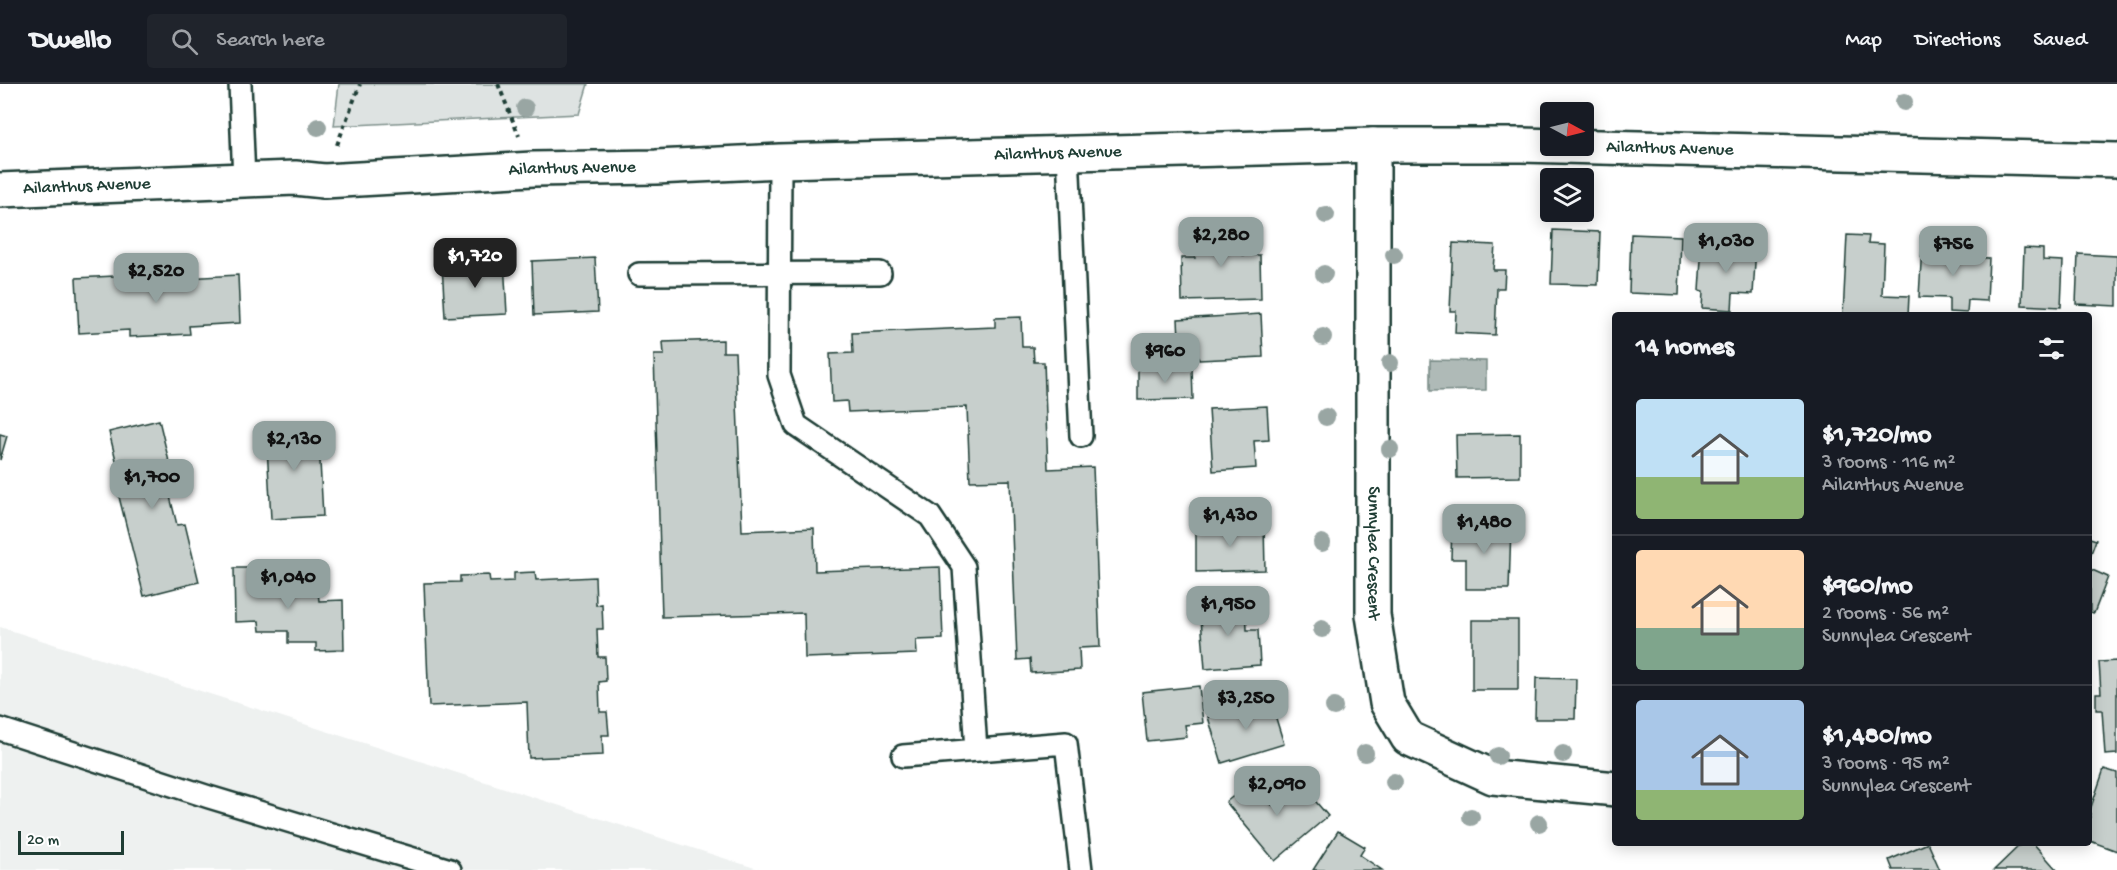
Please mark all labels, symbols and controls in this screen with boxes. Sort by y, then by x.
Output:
search box [147,14,567,68]
text: Dwello [30,25,111,58]
icon: search [168,25,201,58]
text: Search here [216,28,325,54]
text: Map [1845,29,1882,54]
text: Directions [1915,29,2000,54]
text: Saved [2033,29,2087,54]
north arrow [1540,102,1594,156]
map controls [1540,102,1594,222]
street label: Ailanthus Avenue [1606,137,1735,161]
street label: Ailanthus Avenue [994,141,1123,166]
street label: Ailanthus Avenue [508,157,637,181]
button: layers [1540,168,1594,222]
street label: Ailanthus Avenue [23,173,152,200]
pin: $2,280 [1172,217,1270,268]
pin: $1,030 [1677,223,1775,274]
text: $2,280 [1192,225,1250,248]
pin: $756 [1917,226,1989,277]
text: $1,030 [1698,231,1754,254]
text: $756 [1933,234,1973,257]
pin: $1,720 [426,238,524,289]
text: $1,720 [448,246,502,269]
pin: $2,520 [107,253,205,304]
text: $2,520 [128,261,184,284]
icon: filters [2035,332,2068,365]
pin: $960 [1129,333,1201,384]
text: 14 homes [1636,333,1734,364]
text: $960 [1145,341,1185,364]
pin: $2,130 [245,421,343,472]
text: $1,720/mo [1822,421,1932,452]
icon: home [1684,423,1756,495]
text: $2,130 [267,429,321,452]
text: 3 rooms · 116 m² [1822,452,1955,475]
pin: $1,700 [103,459,201,510]
text: $1,700 [124,467,180,490]
text: Ailanthus Avenue [1822,475,1964,498]
street label: Sunnylea Crescent [1362,486,1384,623]
pin: $1,430 [1181,497,1279,548]
pin: $1,480 [1435,504,1533,555]
text: $1,430 [1203,505,1257,528]
text: $1,480 [1456,512,1512,535]
pin: $1,040 [239,559,337,610]
text: $1,040 [260,567,316,590]
text: $960/mo [1822,572,1913,603]
icon: home [1684,574,1756,646]
pin: $1,950 [1179,586,1277,637]
text: $1,950 [1200,594,1256,617]
text: 2 rooms · 56 m² [1822,603,1949,626]
text: Sunnylea Crescent [1822,626,1970,649]
pin: $3,250 [1197,680,1295,731]
text: $3,250 [1217,688,1275,711]
text: $1,480/mo [1822,722,1932,753]
icon: home [1684,724,1756,796]
text: 3 rooms · 95 m² [1822,753,1950,776]
pin: $2,090 [1228,766,1326,817]
text: $2,090 [1248,774,1306,797]
text: Sunnylea Crescent [1822,776,1970,799]
scale bar [18,828,124,856]
text: 20 m [27,832,59,851]

